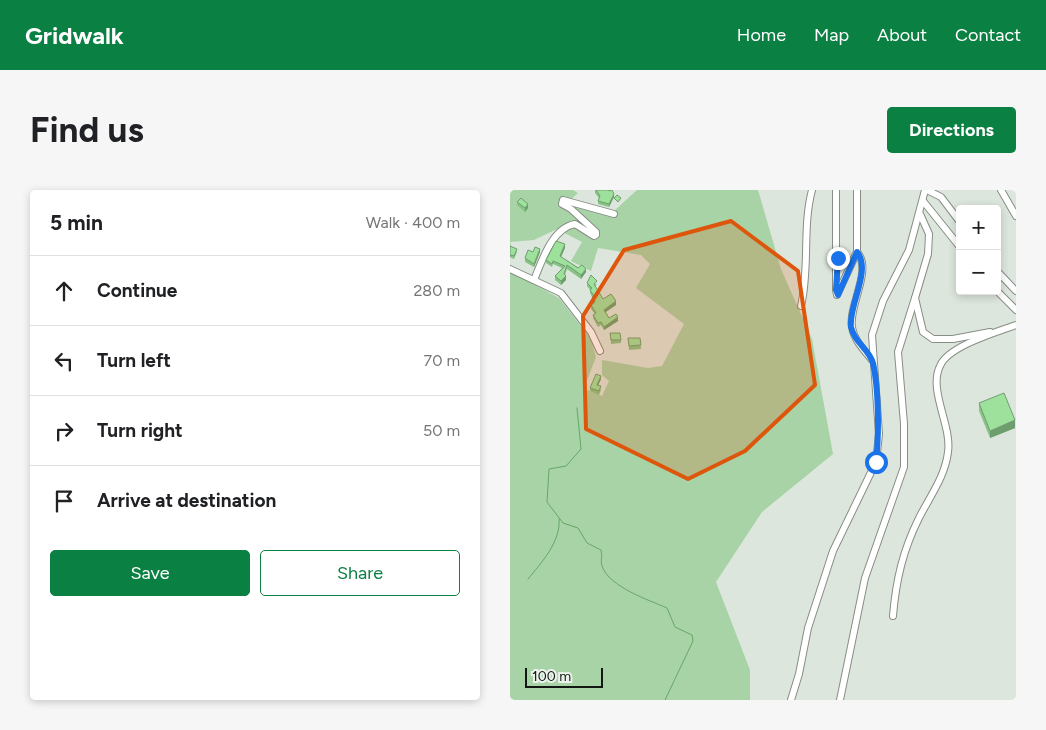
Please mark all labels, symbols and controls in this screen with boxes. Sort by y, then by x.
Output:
text: Gridwalk [25,21,124,50]
text: Home [737,24,786,46]
text: Map [814,24,849,46]
text: About [877,24,927,46]
text: Contact [955,24,1021,46]
button: Directions [887,107,1016,153]
text: Find us [30,109,144,151]
map controls [956,205,1001,295]
button: + [956,205,1001,250]
text: 5 min [50,210,103,235]
text: Walk · 400 m [366,213,460,232]
route end [827,247,850,270]
button: − [956,250,1001,295]
icon: ahead [50,277,78,305]
text: Continue [97,279,177,302]
text: 280 m [413,281,460,300]
icon: left [50,347,78,375]
text: Turn left [97,349,171,372]
text: 70 m [424,351,460,370]
icon: right [50,417,78,445]
text: Turn right [97,419,183,442]
text: 50 m [423,421,460,440]
route start [865,451,888,474]
icon: arrive [50,487,78,515]
text: Arrive at destination [97,489,276,512]
button: Save [50,550,250,596]
button: Share [260,550,460,596]
scale bar [525,665,602,688]
text: 100 m [532,668,571,685]

